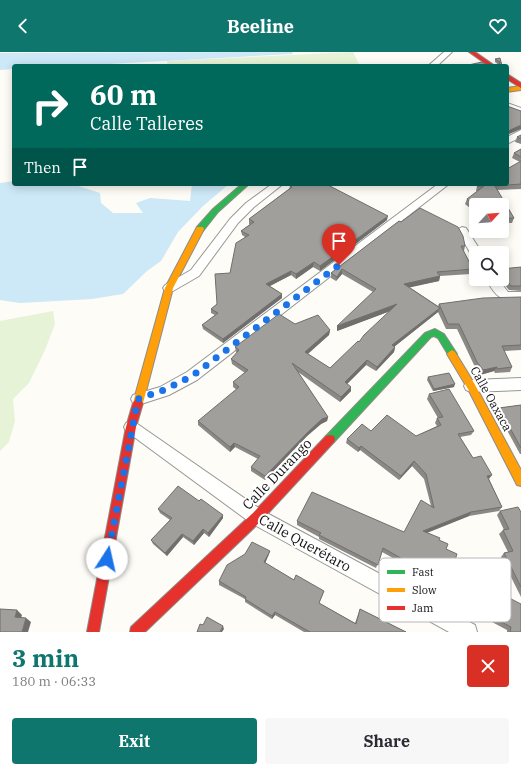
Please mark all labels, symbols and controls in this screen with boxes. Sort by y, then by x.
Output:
icon: back [12,15,34,37]
text: Beeline [227,15,294,38]
icon: heart [487,15,509,37]
text: 60 m [90,76,157,113]
icon: right [24,80,76,132]
text: Calle Talleres [90,112,204,135]
icon: arrive [69,156,91,178]
text: Then [24,158,61,177]
north arrow [469,198,509,238]
map controls [469,198,509,286]
pin [322,224,356,265]
icon: arrive [328,230,350,252]
button: search [469,246,509,286]
street label: Calle Oaxaca [467,364,516,434]
street label: Calle Durango [238,434,316,514]
street label: Calle Querétaro [256,510,354,576]
position arrow [86,538,128,580]
legend [379,558,511,622]
text: Fast [412,565,434,579]
text: Slow [412,583,437,597]
text: Jam [412,601,434,615]
text: 3 min [12,642,79,674]
button: close [467,645,509,687]
text: 180 m · 06:33 [12,673,96,690]
button: Exit [12,718,257,764]
button: Share [265,718,509,764]

